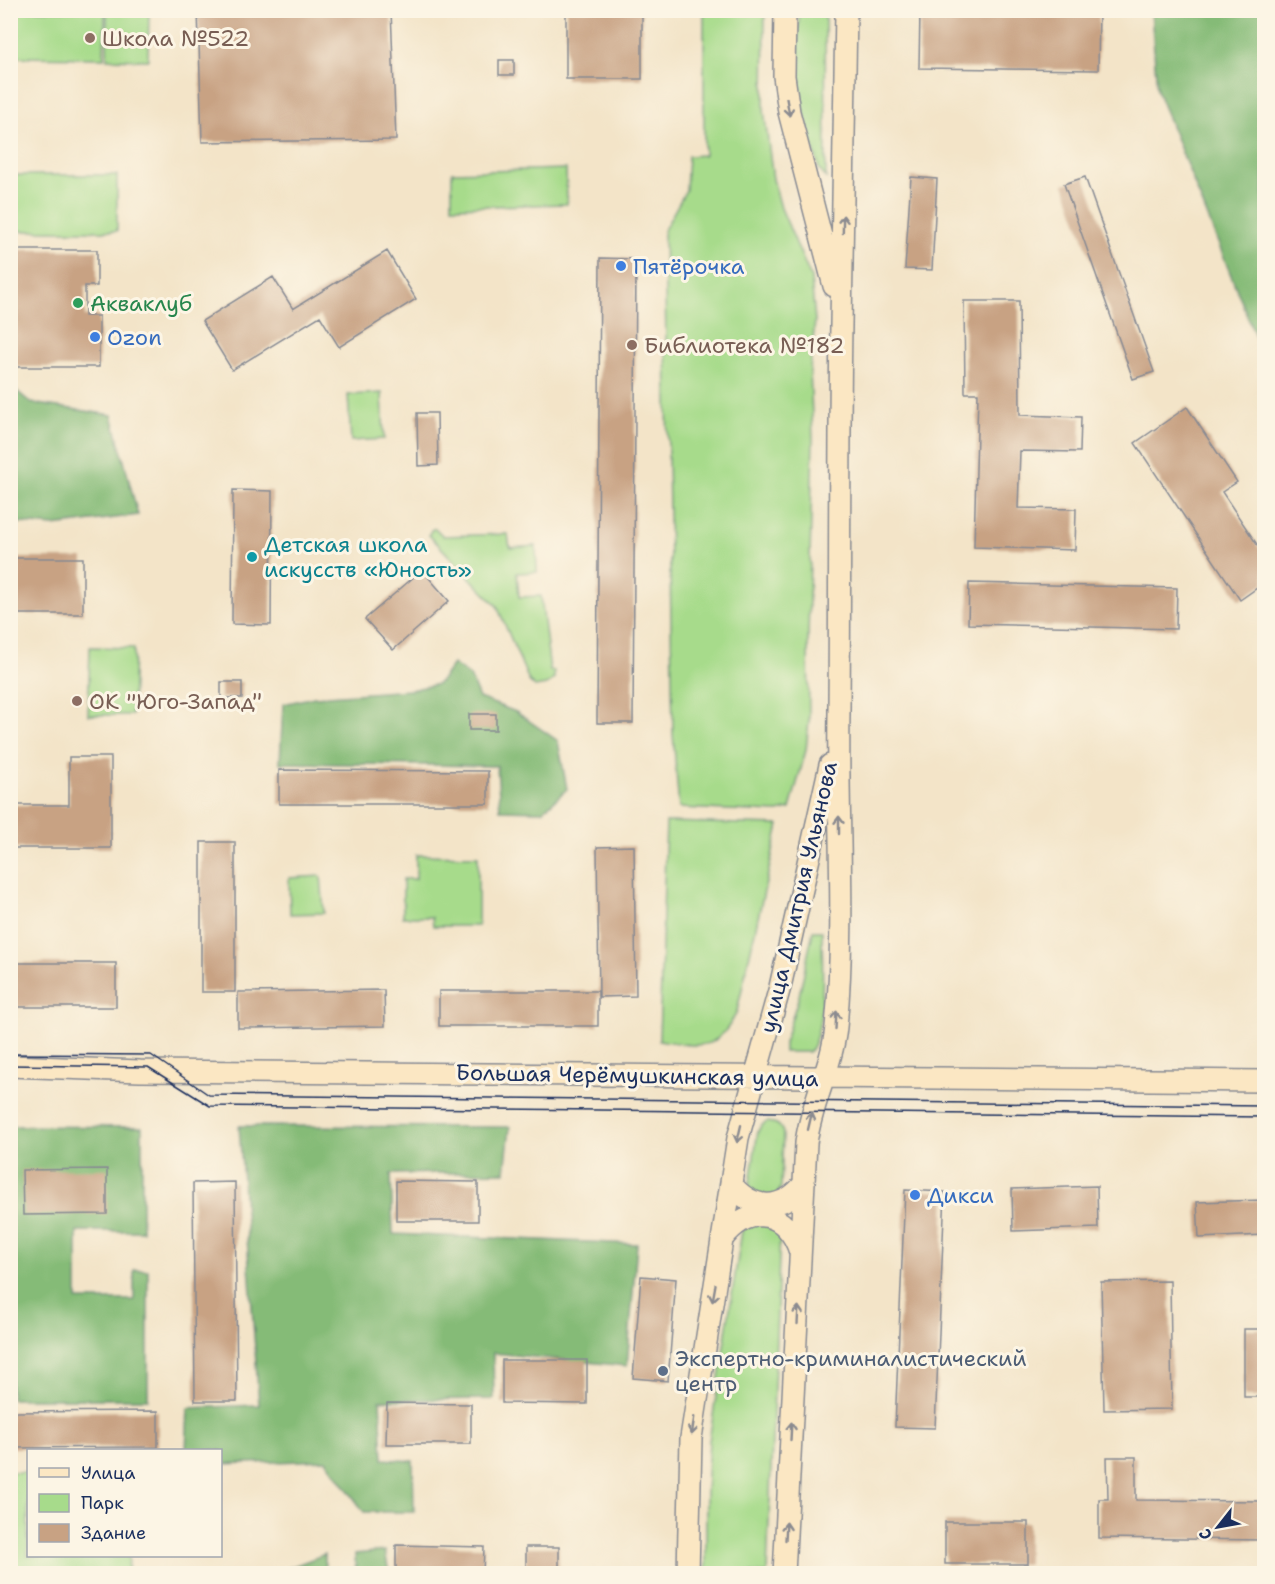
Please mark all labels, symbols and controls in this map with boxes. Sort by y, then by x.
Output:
place label: Школа №522 [102,24,249,53]
marker: Школа №522 [83,31,97,45]
one-way arrow [783,96,794,116]
one-way arrow [837,214,848,234]
place label: Пятёрочка [633,252,745,281]
marker: Пятёрочка [614,259,628,273]
place label: Акваклуб [90,289,192,318]
marker: Акваклуб [71,296,85,310]
place label: Ozon [107,323,162,352]
marker: Ozon [88,330,102,344]
place label: Библиотека №182 [644,331,845,360]
marker: Библиотека №182 [625,338,639,352]
place label: Детская школа искусств «Юность» [264,530,472,584]
marker: Детская школа искусств «Юность» [245,550,259,564]
place label: ОК "Юго-Запад" [89,687,262,716]
marker: ОК "Юго-Запад" [70,694,84,708]
street label: улица Дмитрия Ульянова [753,758,844,1036]
one-way arrow [833,816,845,836]
one-way arrow [830,1011,841,1031]
street label: Большая Черёмушкинская улица [455,1058,819,1093]
one-way arrow [805,1112,816,1131]
one-way arrow [733,1124,745,1143]
place label: Дикси [927,1181,994,1210]
marker: Дикси [908,1188,922,1202]
one-way arrow [708,1282,719,1302]
one-way arrow [792,1306,803,1326]
place label: Экспертно-криминалистический центр [675,1344,1027,1398]
marker: Экспертно-криминалистический центр [656,1364,670,1378]
one-way arrow [687,1416,698,1435]
one-way arrow [786,1422,797,1442]
legend [27,1449,222,1557]
text: Улица [81,1461,135,1485]
text: Парк [81,1491,124,1515]
north arrow [1188,1497,1248,1557]
text: Здание [81,1521,146,1545]
one-way arrow [780,1522,791,1542]
text: С [1194,1525,1217,1544]

